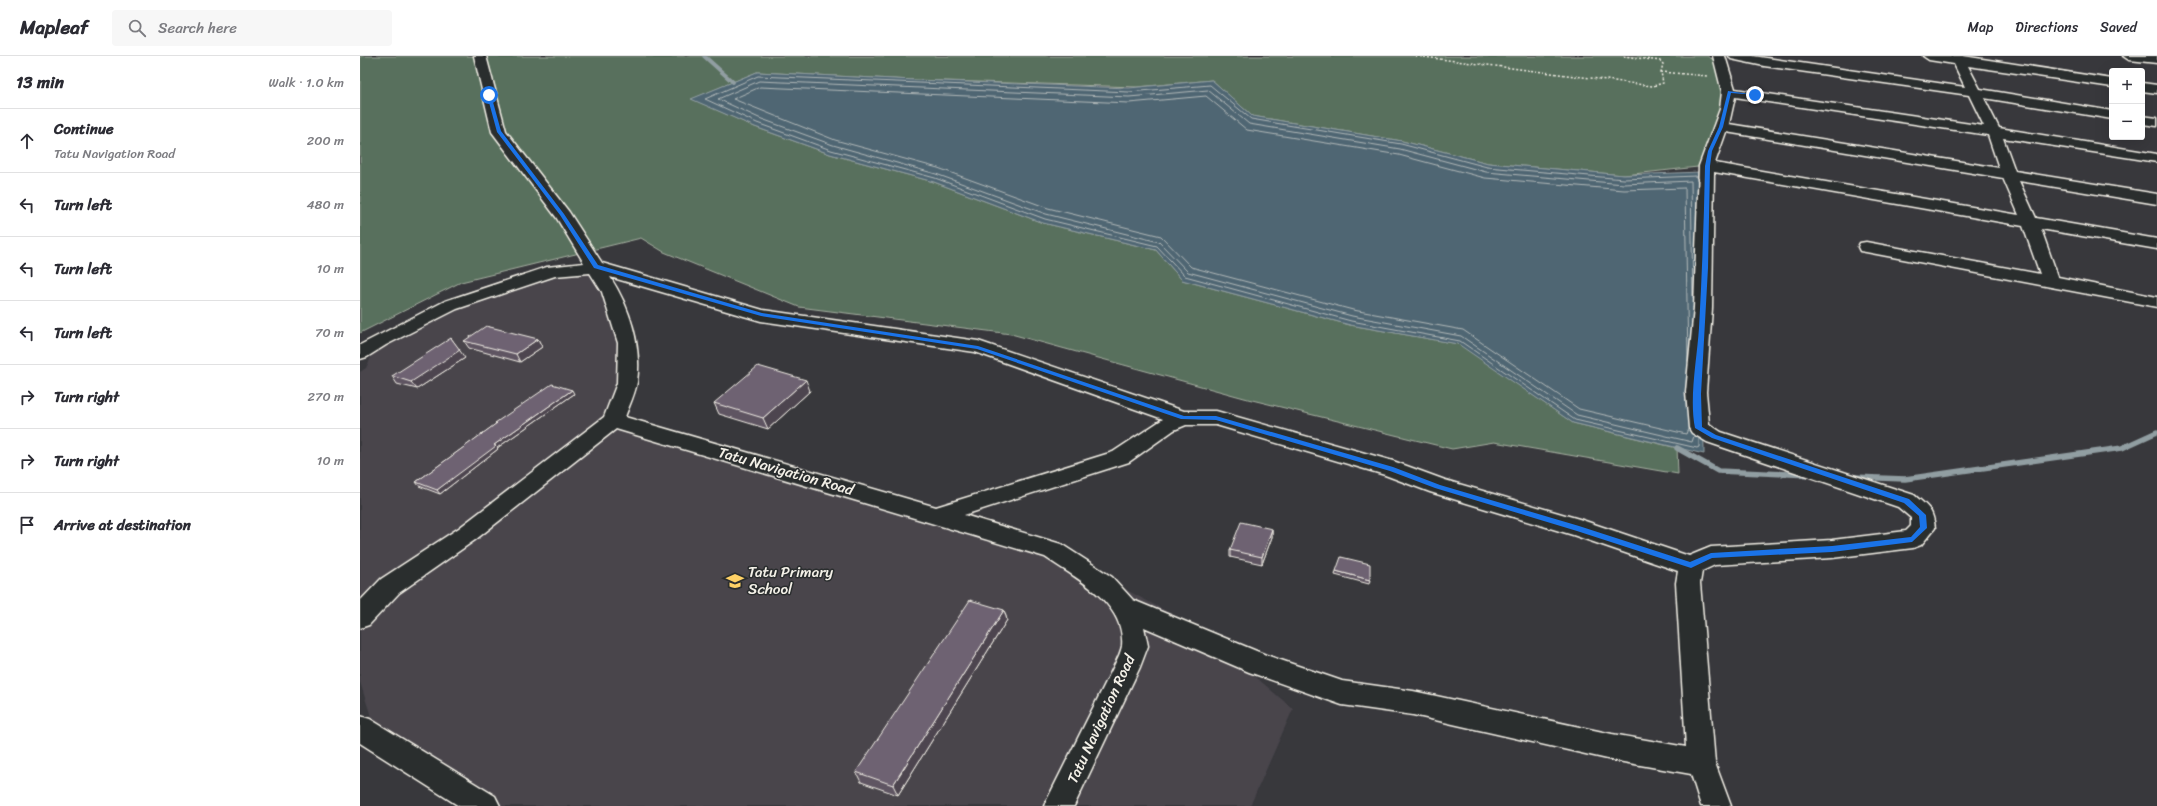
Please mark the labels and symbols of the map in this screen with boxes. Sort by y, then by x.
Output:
route start [480,86,498,104]
route end [1746,86,1764,104]
street label: Tatu Navigation Road [715,439,858,503]
place label: Tatu Primary School [748,559,833,602]
school or university icon: Tatu Primary School [725,571,745,591]
street label: Tatu Navigation Road [1060,649,1143,788]

